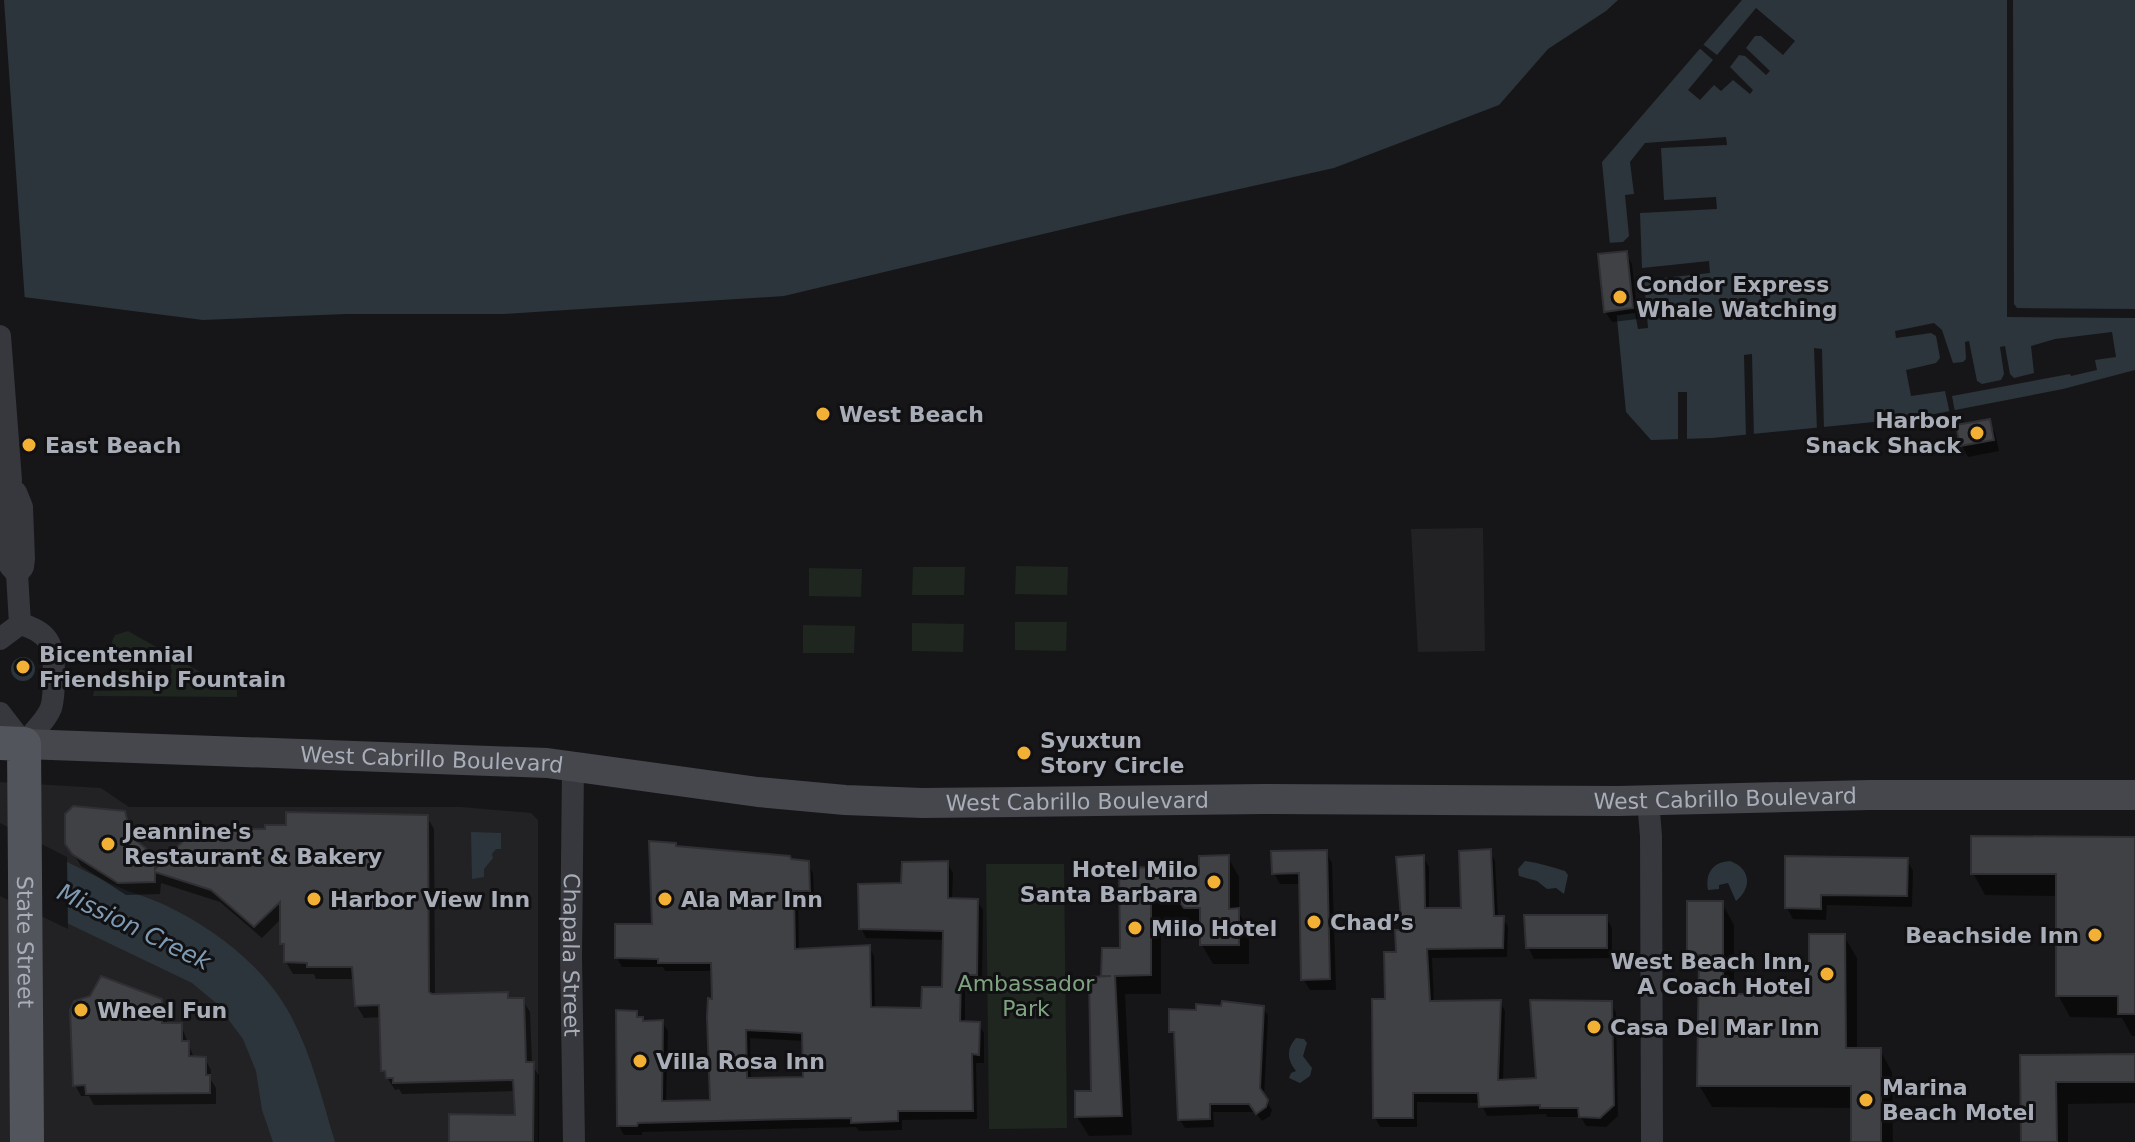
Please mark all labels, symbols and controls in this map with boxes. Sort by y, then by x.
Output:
place label: Condor Express Whale Watching [1636,272,1837,322]
marker: Condor Express Whale Watching [1611,288,1629,306]
place label: West Beach [839,402,984,427]
marker: West Beach [814,405,832,423]
place label: Harbor Snack Shack [1805,408,1962,458]
marker: Harbor Snack Shack [1968,424,1986,442]
place label: East Beach [45,433,181,458]
marker: East Beach [20,436,38,454]
place label: Bicentennial Friendship Fountain [39,642,286,692]
marker: Bicentennial Friendship Fountain [14,658,32,676]
place label: Syuxtun Story Circle [1040,728,1184,778]
street label: West Cabrillo Boulevard [300,742,565,778]
marker: Syuxtun Story Circle [1015,744,1033,762]
street label: West Cabrillo Boulevard [1594,783,1857,814]
street label: West Cabrillo Boulevard [946,788,1209,816]
place label: Jeannine's Restaurant & Bakery [122,819,382,869]
marker: Jeannine's Restaurant & Bakery [99,835,117,853]
place label: Hotel Milo Santa Barbara [1020,857,1198,907]
street label: Chapala Street [558,873,584,1037]
marker: Hotel Milo Santa Barbara [1205,873,1223,891]
street label: State Street [12,876,38,1009]
water label: Mission Creek [53,878,216,977]
place label: Harbor View Inn [330,887,530,912]
place label: Ala Mar Inn [681,887,823,912]
marker: Harbor View Inn [305,890,323,908]
marker: Ala Mar Inn [656,890,674,908]
place label: Chad’s [1330,910,1414,935]
marker: Chad’s [1305,913,1323,931]
place label: Milo Hotel [1151,916,1277,941]
marker: Milo Hotel [1126,919,1144,937]
place label: Beachside Inn [1905,923,2079,948]
marker: Beachside Inn [2086,926,2104,944]
place label: West Beach Inn, A Coach Hotel [1611,949,1811,999]
marker: West Beach Inn, A Coach Hotel [1818,965,1836,983]
park label: Ambassador Park [958,971,1095,1021]
place label: Wheel Fun [97,998,227,1023]
marker: Wheel Fun [72,1001,90,1019]
place label: Casa Del Mar Inn [1610,1015,1820,1040]
marker: Casa Del Mar Inn [1585,1018,1603,1036]
place label: Villa Rosa Inn [656,1049,825,1074]
marker: Villa Rosa Inn [631,1052,649,1070]
place label: Marina Beach Motel [1882,1075,2035,1125]
marker: Marina Beach Motel [1857,1091,1875,1109]

